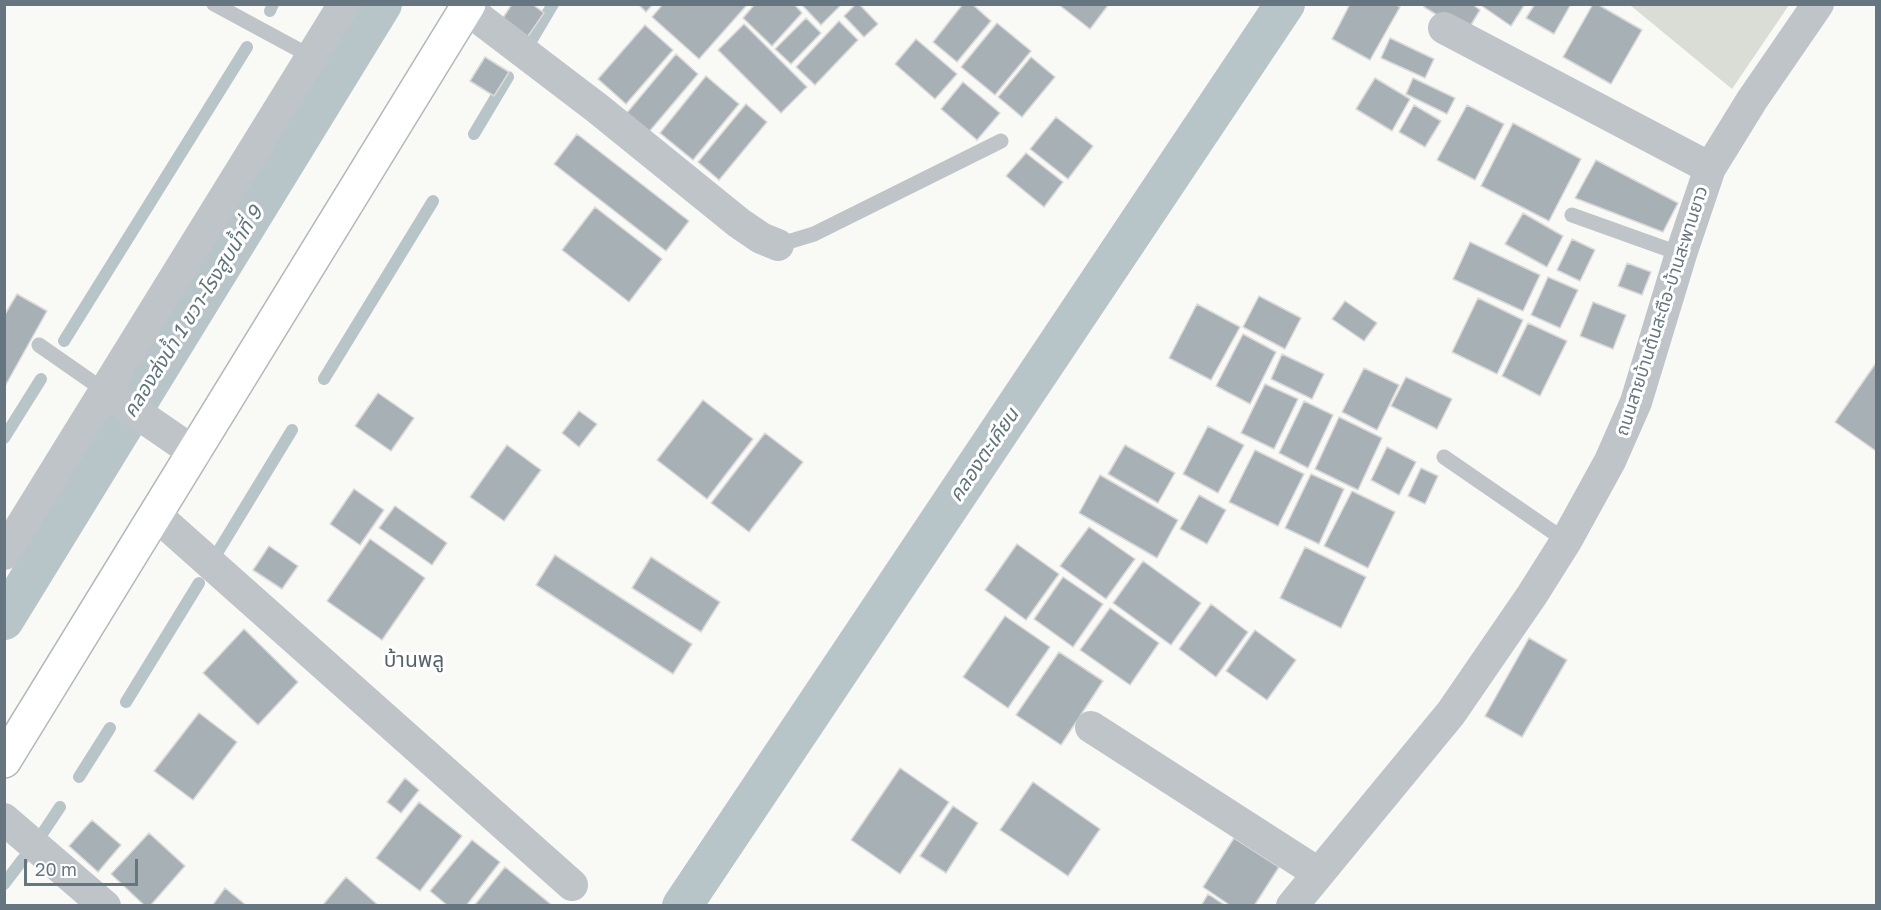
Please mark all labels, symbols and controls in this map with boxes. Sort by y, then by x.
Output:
street label: ถนนสายบ้านต้นสะตือ-บ้านสะพานยาว [1611,183,1713,439]
water label: คลองส่งน้ำ 1 ขวา-โรงสูบน้ำที่ 9 [118,202,268,422]
water label: คลองตะเคียน [944,404,1024,506]
district label: บ้านพลู [384,647,444,673]
scale bar [27,847,141,885]
text: 20 m [35,858,77,880]

